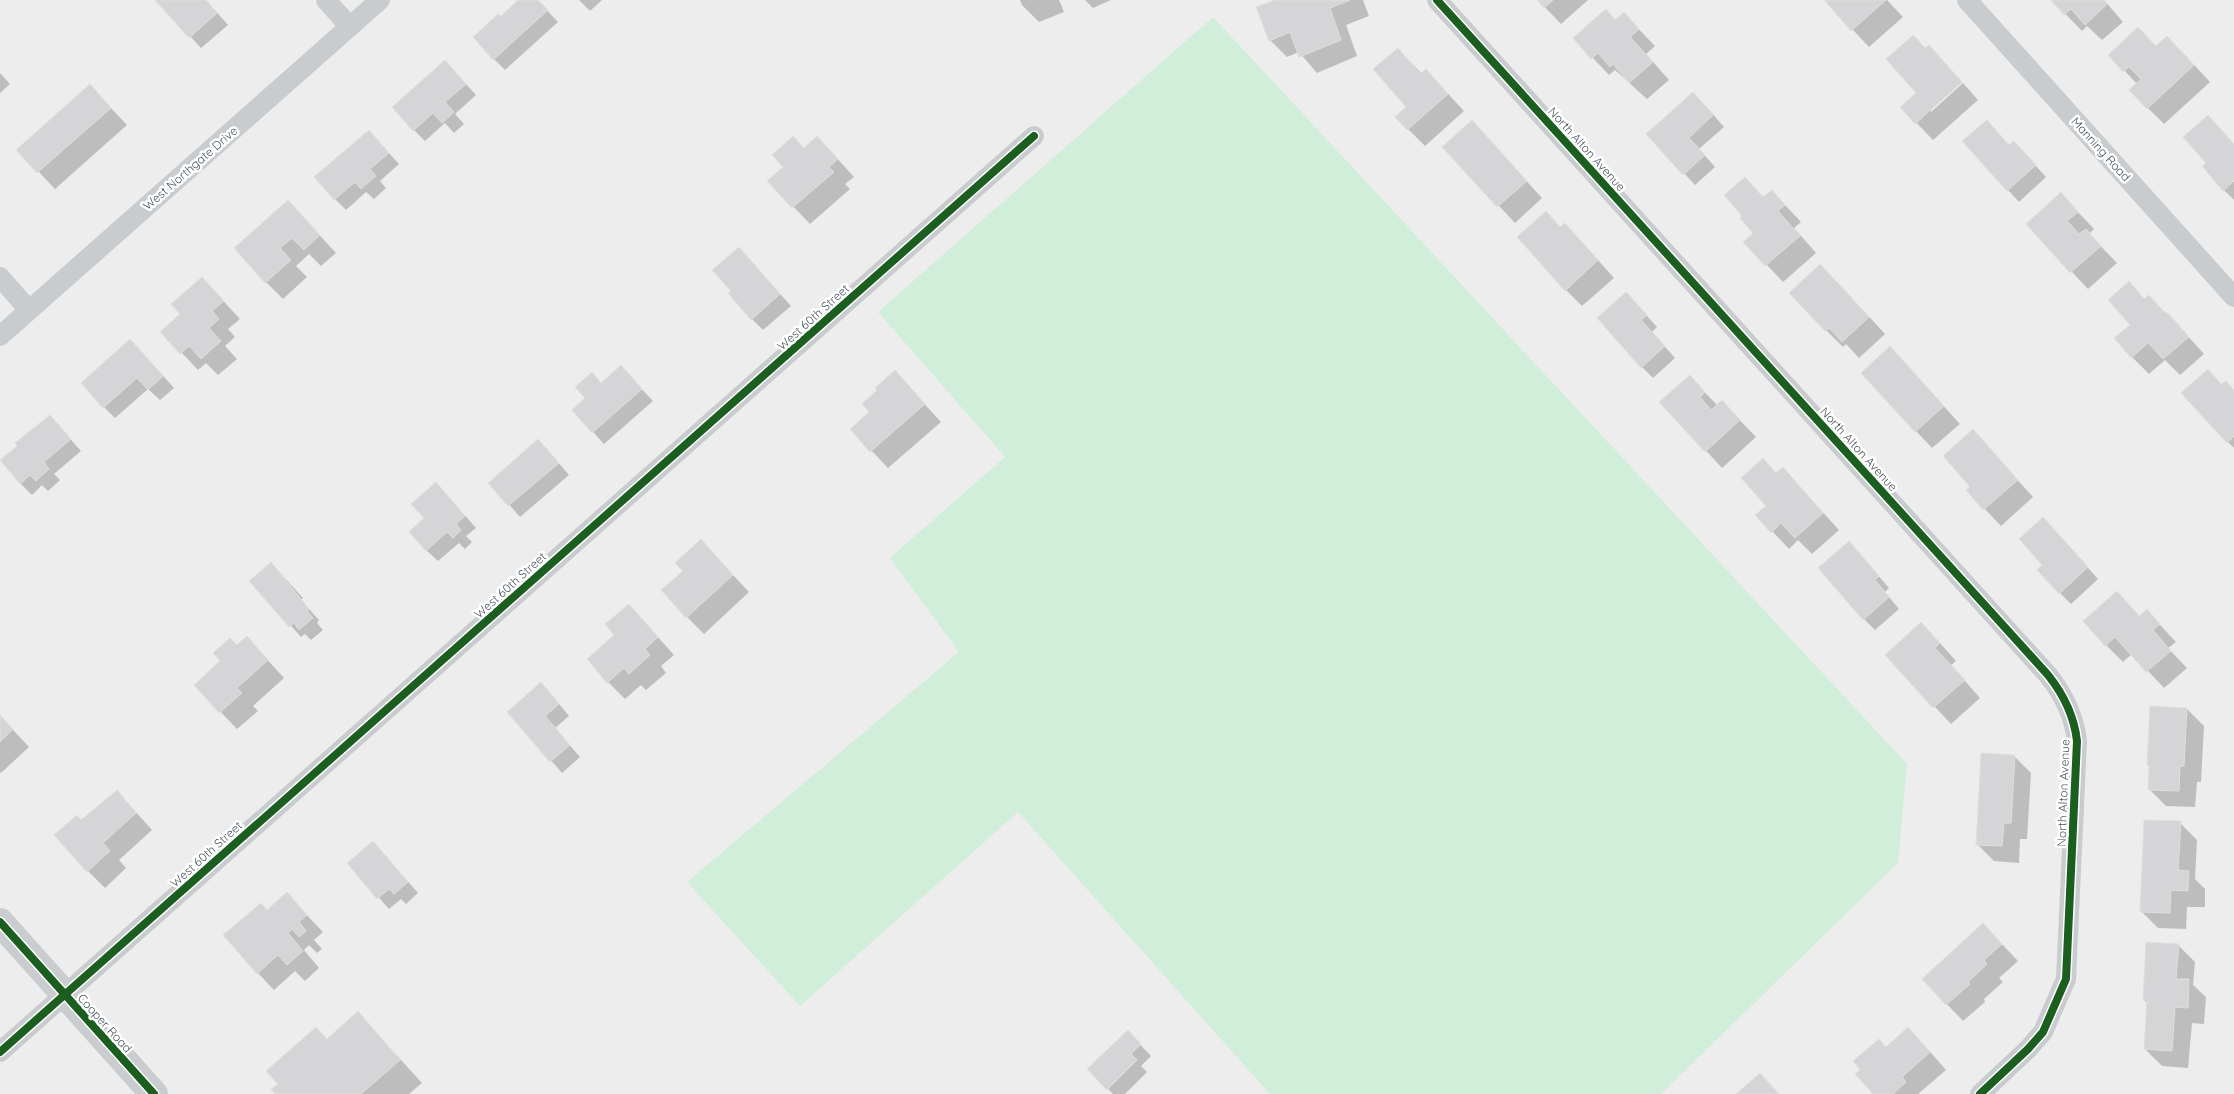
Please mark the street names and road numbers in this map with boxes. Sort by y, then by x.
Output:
street label: North Alton Avenue [1545,104,1629,194]
street label: Manning Road [2068,114,2134,184]
street label: West Northgate Drive [140,123,240,213]
street label: West 60th Street [774,281,852,353]
street label: North Alton Avenue [1817,404,1901,494]
street label: West 60th Street [471,549,549,621]
street label: North Alton Avenue [2054,739,2072,847]
street label: West 60th Street [167,818,245,890]
street label: Cooper Road [75,990,135,1056]

